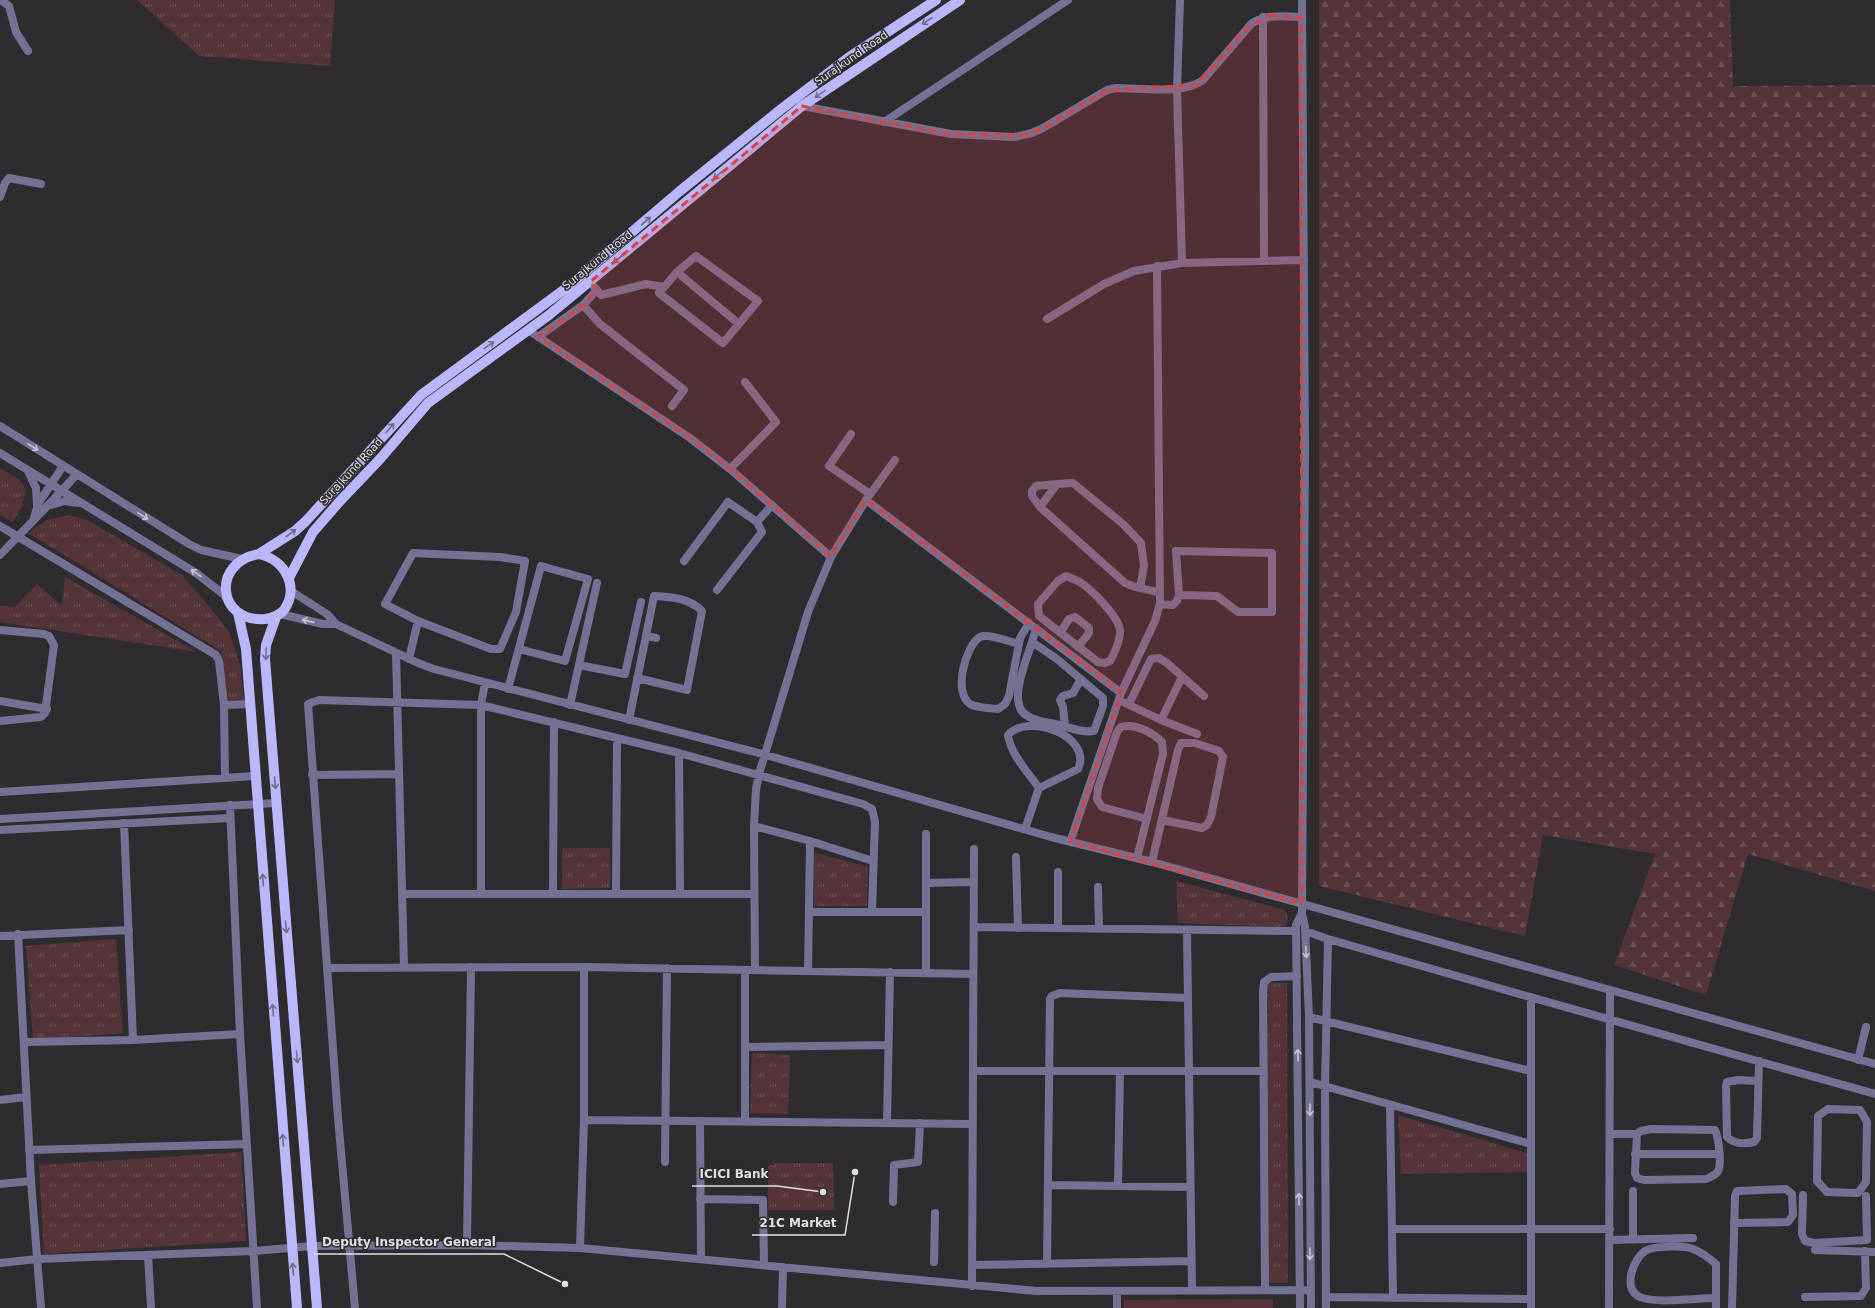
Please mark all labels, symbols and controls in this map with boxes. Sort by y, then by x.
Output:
one-way arrow [922,17,933,25]
street label: Surajkund Road [812,28,890,88]
one-way arrow [814,90,825,98]
one-way arrow [712,171,723,180]
one-way arrow [640,216,651,225]
street label: Surajkund Road [560,228,635,293]
one-way arrow [613,254,624,263]
one-way arrow [483,341,494,349]
one-way arrow [385,423,395,433]
street label: Surajkund Road [317,435,386,507]
one-way arrow [27,443,38,451]
one-way arrow [137,512,149,520]
one-way arrow [286,529,297,537]
one-way arrow [191,569,202,577]
one-way arrow [302,617,315,624]
one-way arrow [262,647,270,660]
one-way arrow [272,776,279,789]
one-way arrow [259,874,266,887]
one-way arrow [283,920,290,933]
one-way arrow [1303,945,1310,958]
one-way arrow [269,1004,276,1017]
one-way arrow [1294,1049,1301,1062]
one-way arrow [293,1050,300,1063]
one-way arrow [1306,1103,1314,1116]
one-way arrow [279,1134,286,1147]
callout: ICICI Bank [692,1162,777,1186]
text: ICICI Bank [700,1167,769,1181]
one-way arrow [1295,1193,1303,1206]
callout: 21C Market [752,1211,845,1235]
text: 21C Market [759,1216,837,1230]
callout: Deputy Inspector General [314,1230,504,1254]
text: Deputy Inspector General [322,1235,496,1249]
one-way arrow [1306,1247,1314,1260]
one-way arrow [289,1263,297,1276]

